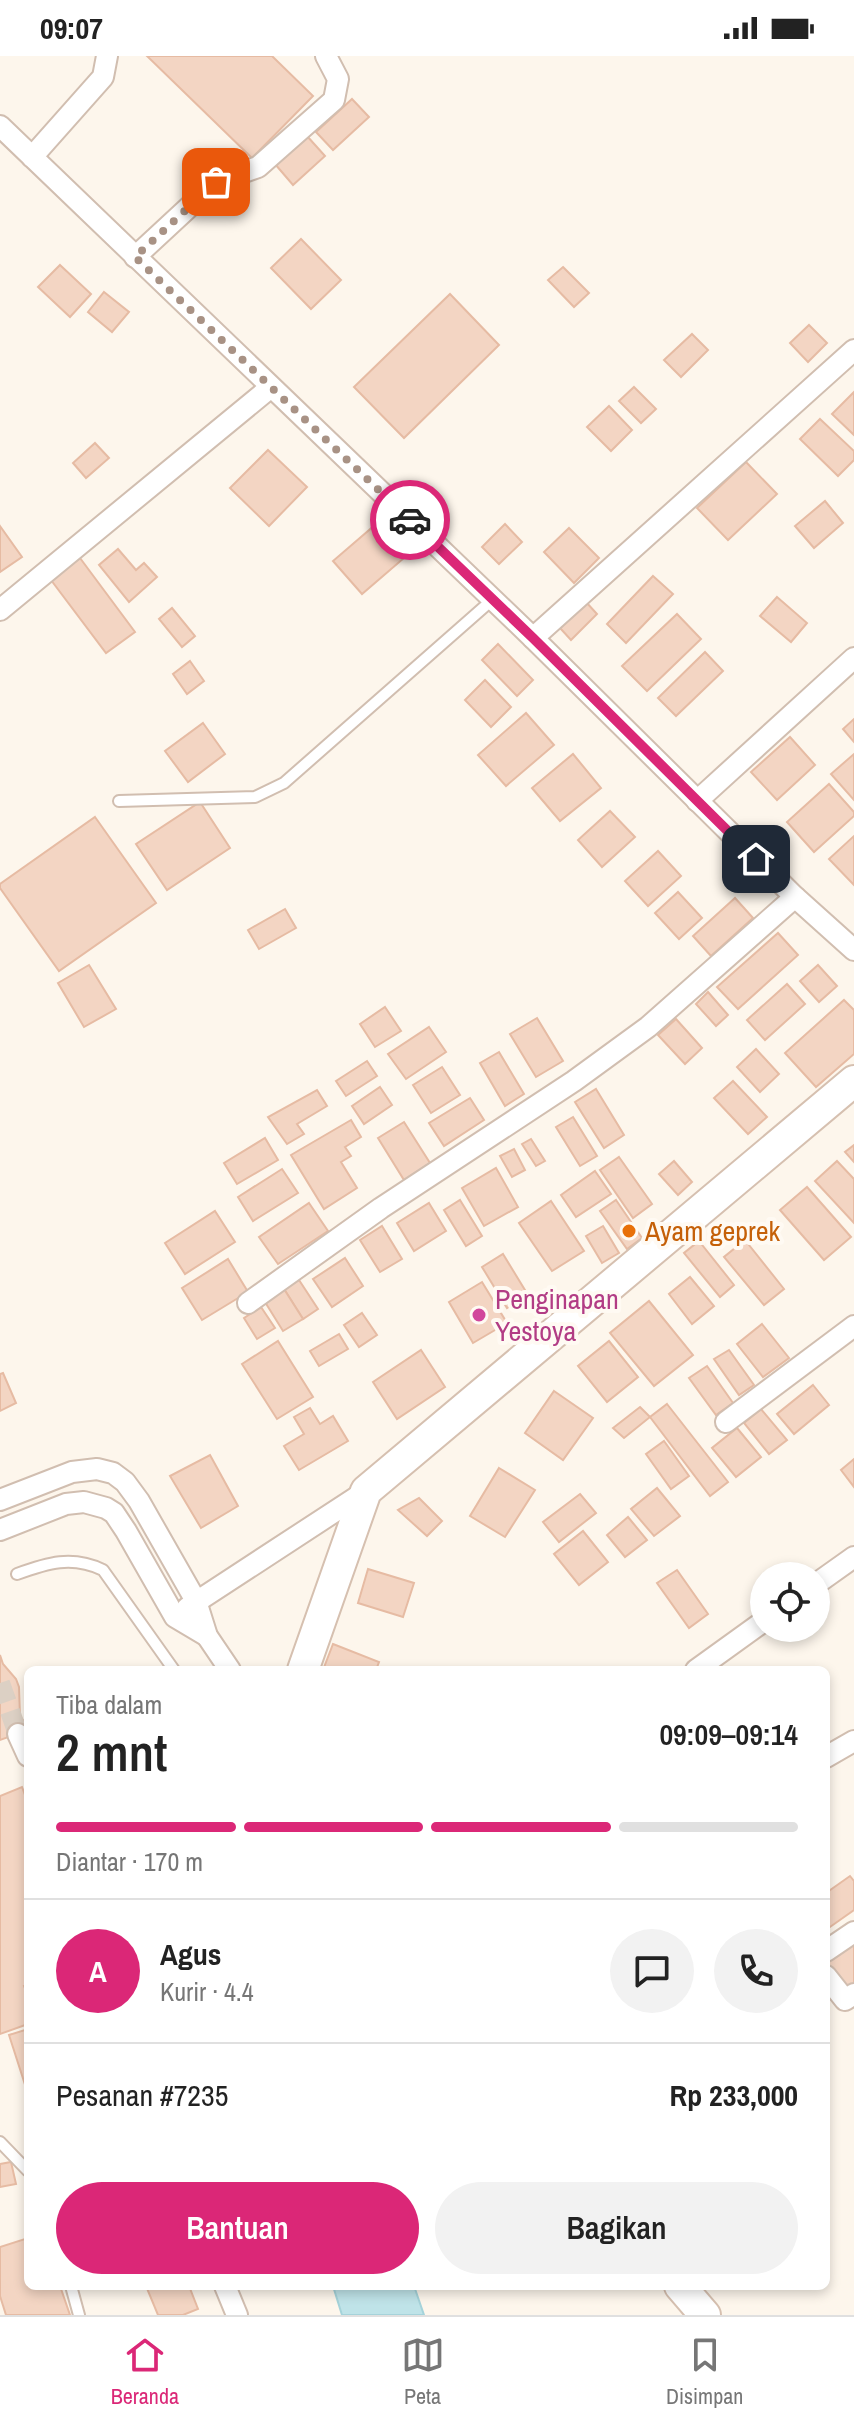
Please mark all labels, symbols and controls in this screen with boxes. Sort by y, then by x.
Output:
text: 09:07 [40,8,103,48]
pin [182,148,250,216]
icon: bag [194,160,238,204]
courier [370,480,450,560]
icon: car [388,498,432,542]
pin [722,825,790,893]
icon: home [734,837,778,881]
place label: Ayam geprek [644,1212,780,1250]
marker: Ayam geprek [620,1222,638,1240]
place label: Penginapan Yestoya [495,1280,619,1350]
marker: Penginapan Yestoya [470,1306,488,1324]
map controls [750,1562,830,1642]
button: locate [750,1562,830,1642]
text: Tiba dalam [56,1687,162,1722]
text: 09:09–09:14 [659,1714,798,1754]
text: 2 mnt [56,1717,167,1787]
text: Diantar · 170 m [56,1844,203,1879]
button: chat [610,1929,694,2013]
button: phone [714,1929,798,2013]
text: Agus [160,1934,222,1974]
text: A [89,1951,107,1991]
text: Kurir · 4.4 [160,1974,254,2009]
text: Pesanan #7235 [56,2075,228,2115]
text: Rp 233,000 [669,2075,798,2115]
button: Bantuan [56,2182,419,2274]
button: Bagikan [435,2182,798,2274]
tab: Beranda [111,2333,179,2411]
tab: Peta [401,2333,445,2411]
tab: Disimpan [666,2333,743,2411]

